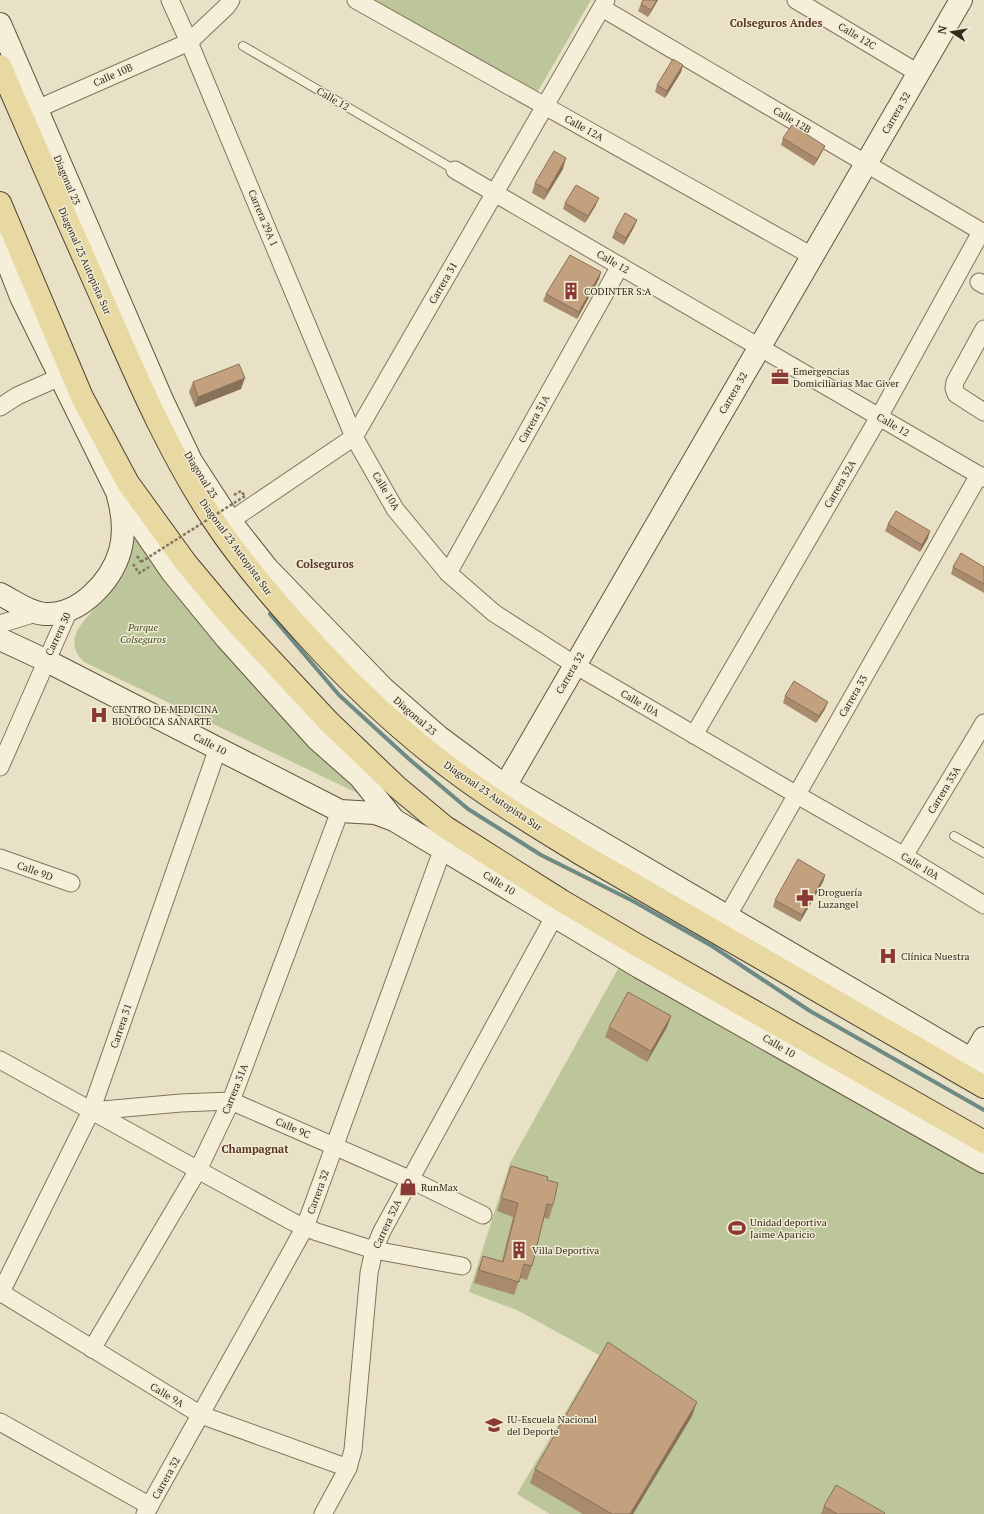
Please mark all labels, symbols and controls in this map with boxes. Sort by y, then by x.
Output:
north arrow [932,12,972,52]
district label: Colseguros Andes [730,16,822,30]
street label: Calle 12C [836,20,878,52]
text: N [935,24,950,35]
street label: Calle 10B [91,61,135,89]
street label: Calle 12 [314,84,352,114]
street label: Carrera 32 [879,90,913,136]
street label: Calle 12B [771,104,813,136]
street label: Calle 12A [562,112,606,144]
street label: Diagonal 23 [51,153,83,207]
street label: Carrera 29A 1 [245,188,281,248]
street label: Diagonal 23 Autopista Sur [55,205,115,317]
street label: Calle 12 [594,247,632,277]
street label: Carrera 31 [426,260,460,306]
building icon: CODINTER S.A [561,281,581,301]
place label: CODINTER S.A [584,285,651,298]
place label: Emergencias Domiciliarias Mac Giver [793,365,899,390]
office icon: Emergencias Domiciliarias Mac Giver [770,367,790,387]
street label: Carrera 32 [716,370,750,416]
street label: Carrera 31A [515,393,553,445]
street label: Calle 12 [874,410,912,440]
street label: Diagonal 23 [181,449,221,501]
street label: Carrera 32A [821,458,859,510]
street label: Calle 10A [369,469,403,513]
street label: Diagonal 23 Autopista Sur [197,496,276,598]
district label: Colseguros [296,557,354,571]
street label: Carrera 30 [42,610,74,658]
park label: Parque Colseguros [120,621,166,646]
street label: Carrera 32 [553,650,587,696]
street label: Carrera 33 [836,673,870,719]
street label: Calle 10A [618,687,662,719]
street label: Diagonal 23 [391,694,439,738]
place label: CENTRO DE MEDICINA BIOLÓGICA SANARTE [112,703,218,728]
hospital icon: CENTRO DE MEDICINA BIOLÓGICA SANARTE [89,705,109,725]
street label: Calle 10 [191,730,229,758]
street label: Diagonal 23 Autopista Sur [441,758,545,834]
street label: Carrera 33A [925,764,963,816]
street label: Calle 10A [898,849,942,883]
street label: Calle 9D [15,858,55,884]
street label: Calle 10 [480,868,518,898]
place label: Droguería Luzangel [818,886,862,911]
pharmacy icon: Droguería Luzangel [795,888,815,908]
hospital icon: Clínica Nuestra [878,946,898,966]
place label: Clínica Nuestra [901,950,970,963]
street label: Carrera 31 [107,1002,135,1050]
street label: Calle 10 [760,1031,798,1061]
street label: Carrera 31A [219,1062,251,1116]
street label: Calle 9C [274,1115,312,1141]
district label: Champagnat [221,1142,289,1156]
street label: Carrera 32 [304,1168,332,1216]
shop icon: RunMax [398,1177,418,1197]
place label: RunMax [421,1181,459,1194]
street label: Carrera 32A [370,1197,404,1251]
place label: Unidad deportiva Jaime Aparicio [750,1216,827,1241]
sports icon: Unidad deportiva Jaime Aparicio [727,1218,747,1238]
building icon: Villa Deportiva [509,1240,529,1260]
place label: Villa Deportiva [532,1244,599,1257]
street label: Calle 9A [148,1380,186,1410]
place label: IU-Escuela Nacional del Deporte [507,1413,597,1438]
school or university icon: IU-Escuela Nacional del Deporte [484,1415,504,1435]
street label: Carrera 32 [149,1455,183,1501]

